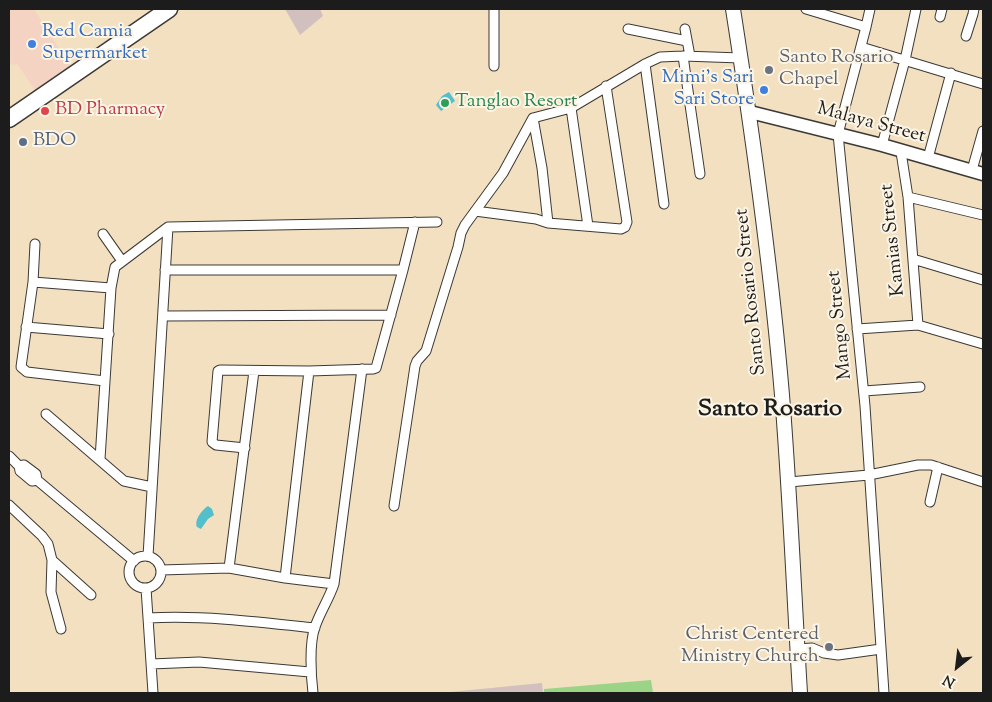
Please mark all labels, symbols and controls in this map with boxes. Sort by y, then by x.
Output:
place label: Red Camia Supermarket [42,22,147,66]
marker: Red Camia Supermarket [26,38,38,50]
place label: Santo Rosario Chapel [779,48,893,92]
marker: Santo Rosario Chapel [763,64,775,76]
place label: Mimi's Sari Sari Store [662,68,754,112]
marker: Mimi's Sari Sari Store [758,84,770,96]
place label: Tanglao Resort [455,92,577,114]
marker: Tanglao Resort [439,97,451,109]
street label: Malaya Street [814,99,928,149]
place label: BD Pharmacy [55,100,165,122]
marker: BD Pharmacy [39,105,51,117]
place label: BDO [33,131,76,153]
marker: BDO [17,136,29,148]
street label: Kamias Street [877,183,911,297]
street label: Santo Rosario Street [732,208,772,376]
street label: Mango Street [824,269,858,381]
district label: Santo Rosario [698,397,842,425]
place label: Christ Centered Ministry Church [681,625,819,669]
marker: Christ Centered Ministry Church [823,641,835,653]
north arrow [932,642,982,692]
text: N [940,669,959,692]

